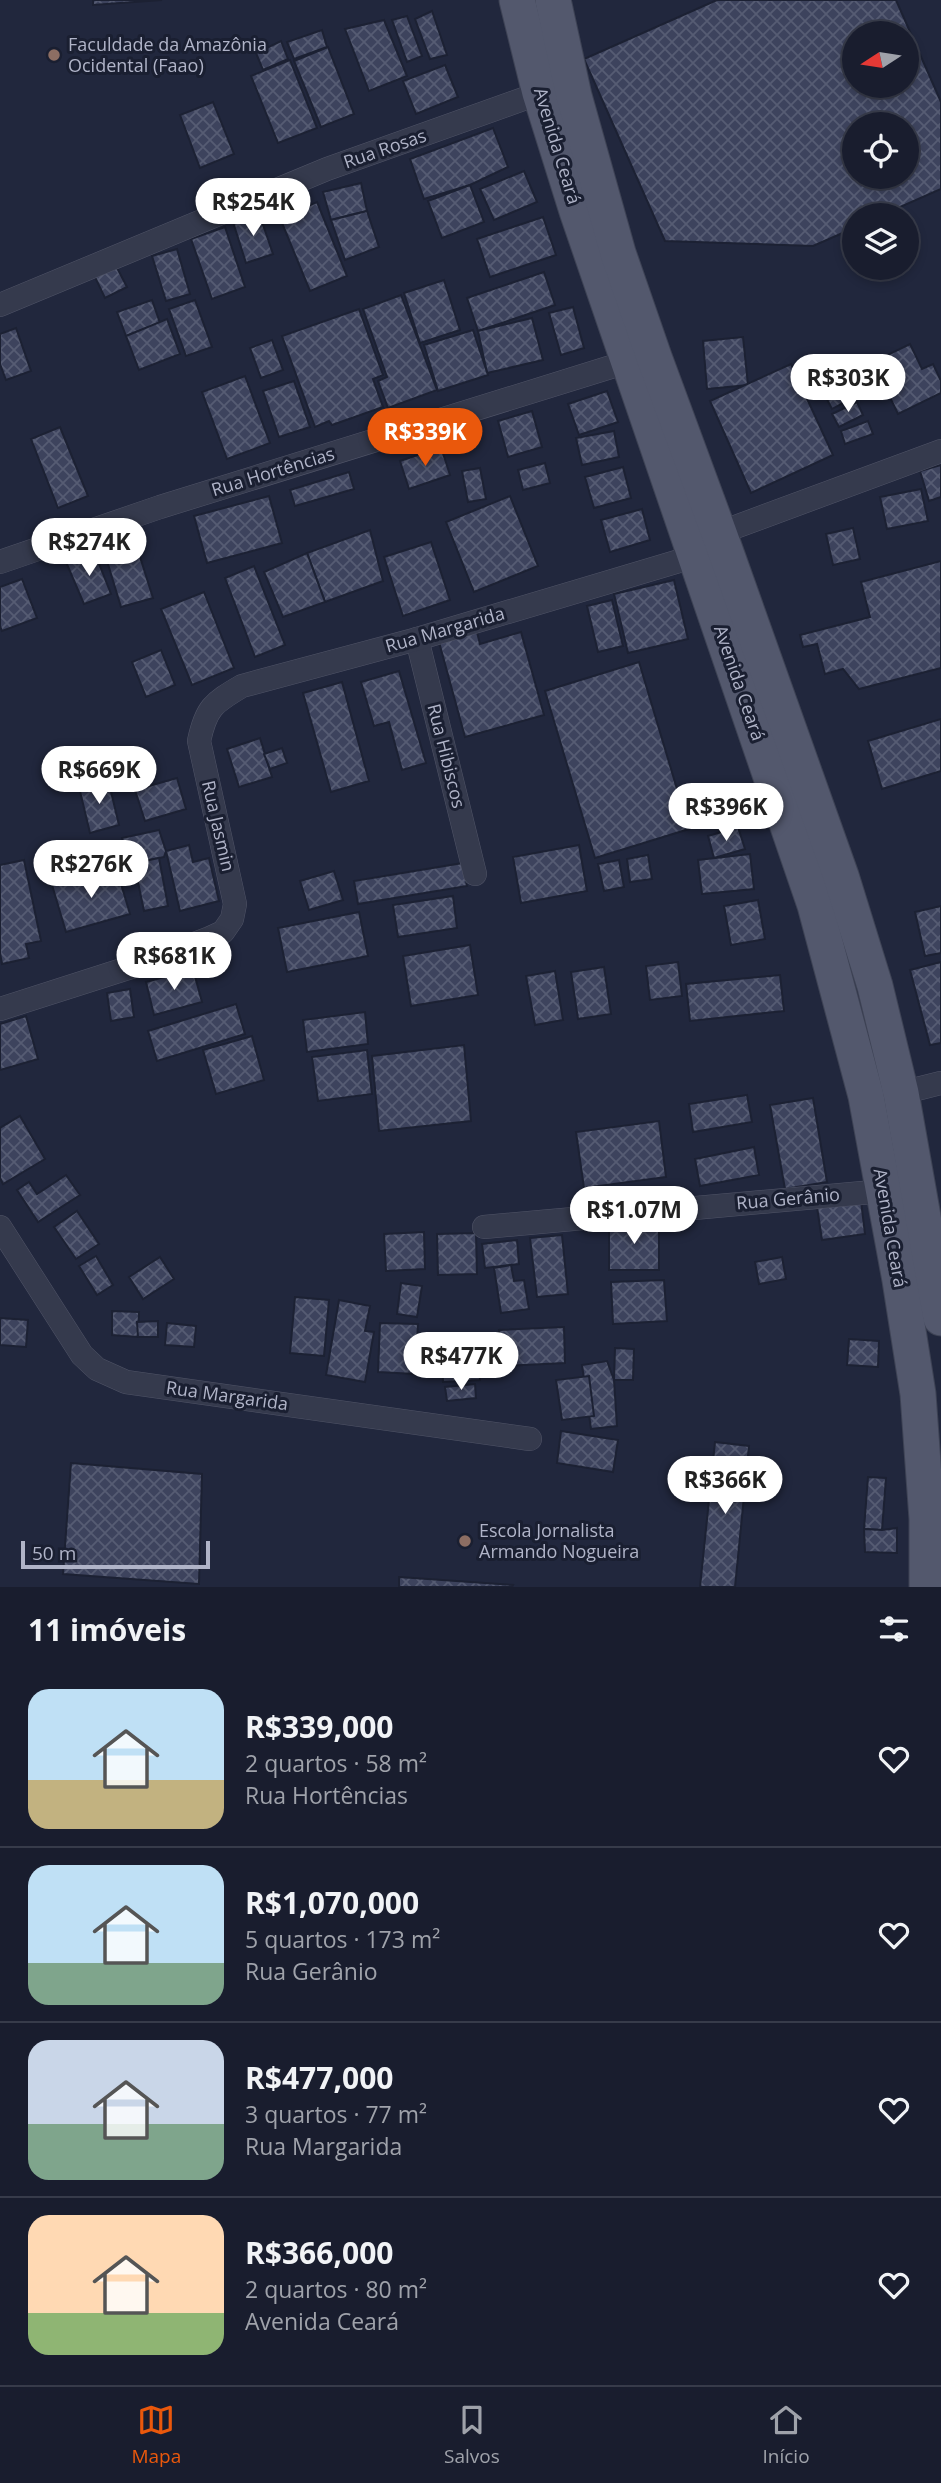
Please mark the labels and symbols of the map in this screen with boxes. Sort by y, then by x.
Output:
north arrow [842,21,919,98]
place label: Faculdade da Amazônia Ocidental (Faao) [68,32,267,77]
marker: Faculdade da Amazônia Ocidental (Faao) [46,47,62,63]
street label: Avenida Ceará [529,85,587,207]
street label: Rua Rosas [340,123,429,173]
pin: R$254K [196,178,310,238]
pin: R$303K [791,354,905,414]
pin: R$339K [368,408,482,468]
street label: Rua Hortências [208,441,337,501]
pin: R$274K [32,518,146,578]
street label: Rua Margarida [382,601,507,658]
street label: Avenida Ceará [709,622,771,744]
street label: Rua Hibiscos [422,701,472,810]
pin: R$669K [42,746,156,806]
street label: Rua Jasmin [197,778,241,874]
pin: R$396K [669,784,783,843]
pin: R$276K [34,841,148,900]
pin: R$681K [117,932,231,992]
street label: Avenida Ceará [869,1166,913,1289]
street label: Rua Gerânio [735,1182,841,1214]
pin: R$1.07M [569,1186,699,1246]
pin: R$477K [404,1332,518,1392]
street label: Rua Margarida [165,1375,290,1415]
pin: R$366K [668,1456,782,1516]
place label: Escola Jornalista Armando Nogueira [479,1518,639,1563]
marker: Escola Jornalista Armando Nogueira [457,1533,473,1549]
scale bar [21,1538,210,1570]

